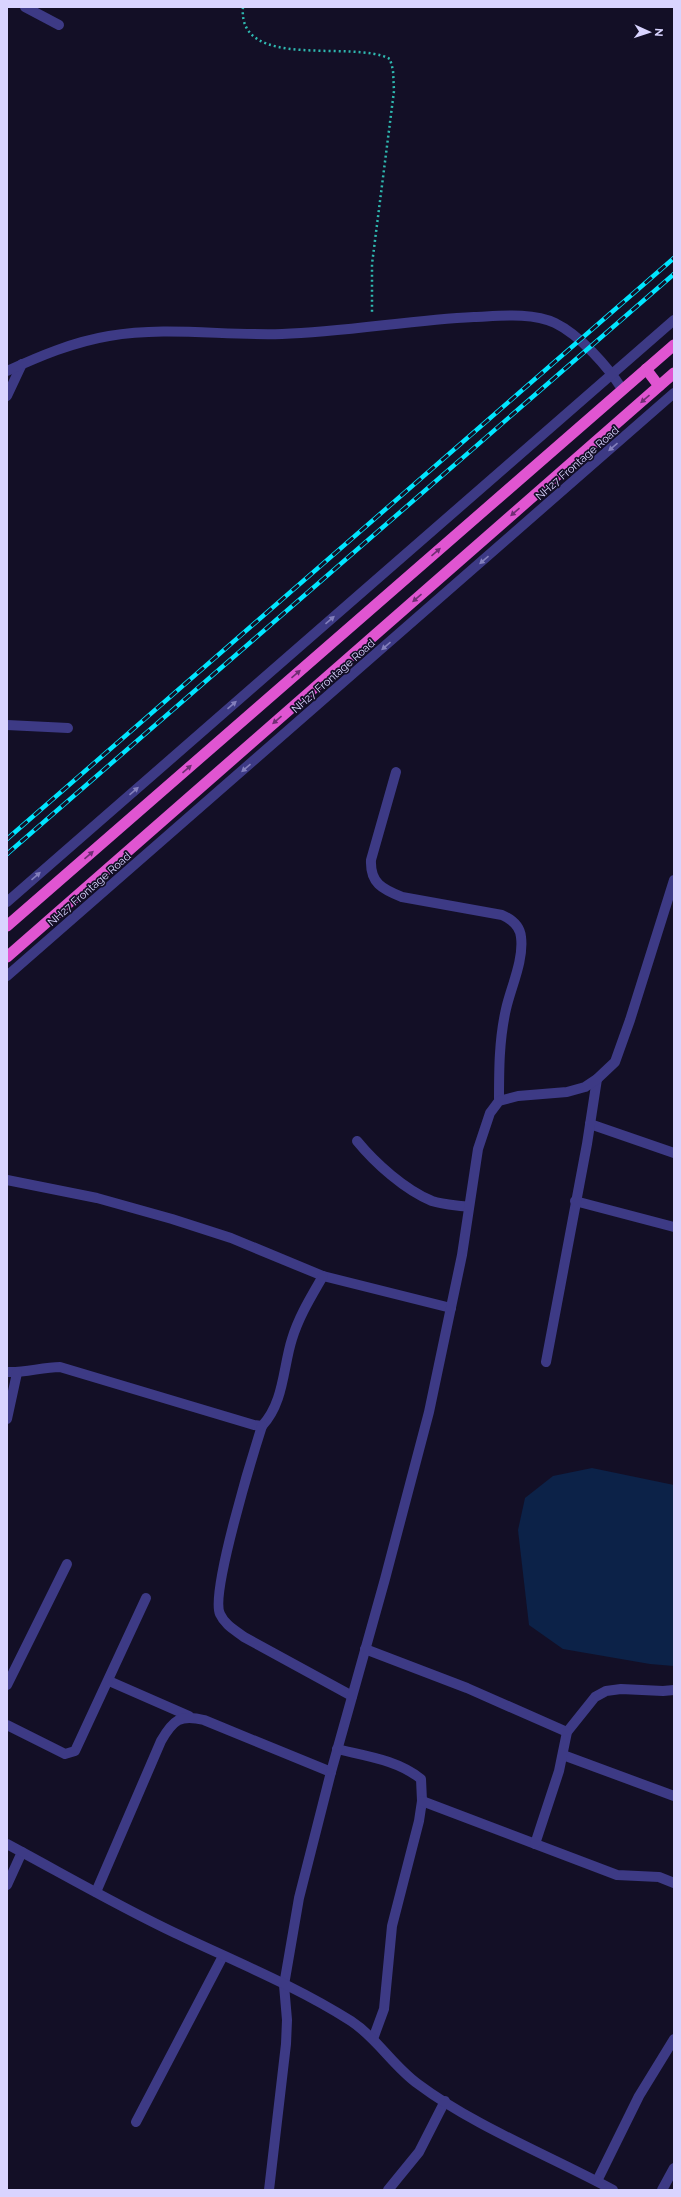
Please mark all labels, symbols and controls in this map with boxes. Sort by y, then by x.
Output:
north arrow [629,12,669,52]
text: N [652,28,665,37]
one-way arrow [639,394,650,403]
street label: NH27 Frontage Road [533,424,622,503]
one-way arrow [609,442,618,451]
one-way arrow [510,507,520,517]
one-way arrow [431,548,441,557]
one-way arrow [479,556,489,565]
one-way arrow [412,593,423,602]
one-way arrow [325,616,336,625]
street label: NH27 Frontage Road [289,637,378,716]
one-way arrow [381,641,391,650]
one-way arrow [290,670,301,679]
one-way arrow [227,701,238,710]
one-way arrow [272,716,283,725]
one-way arrow [241,763,250,772]
one-way arrow [182,764,192,774]
one-way arrow [129,786,140,795]
street label: NH27 Frontage Road [45,850,134,929]
one-way arrow [84,850,94,859]
one-way arrow [31,872,42,881]

